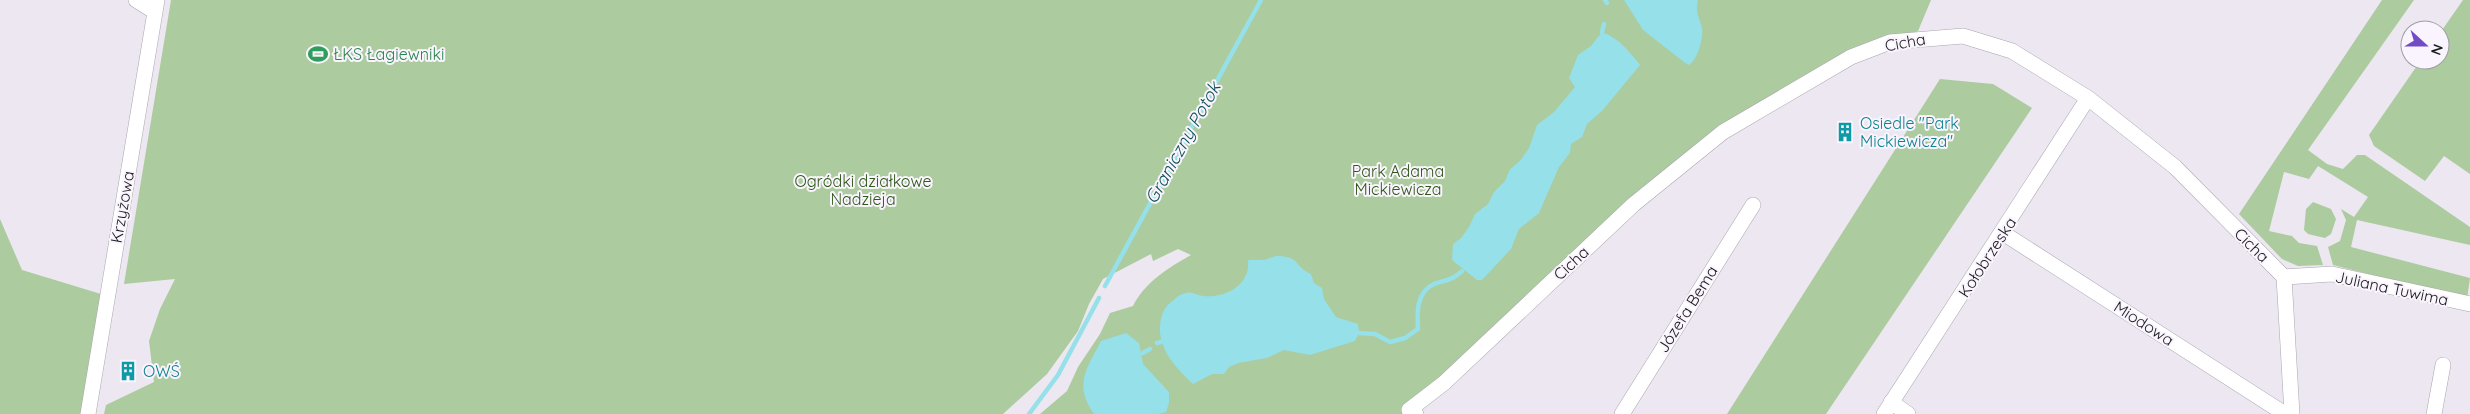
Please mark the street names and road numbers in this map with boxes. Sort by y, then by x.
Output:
street label: Cicha [1883,29,1927,55]
street label: Krzyżowa [106,169,138,245]
street label: Kołobrzeska [1954,213,2020,301]
street label: Cicha [2230,223,2274,267]
street label: Cicha [1549,242,1593,284]
street label: Józefa Bema [1652,262,1722,356]
street label: Juliana Tuwima [2334,266,2450,310]
street label: Miodowa [2110,296,2178,350]

